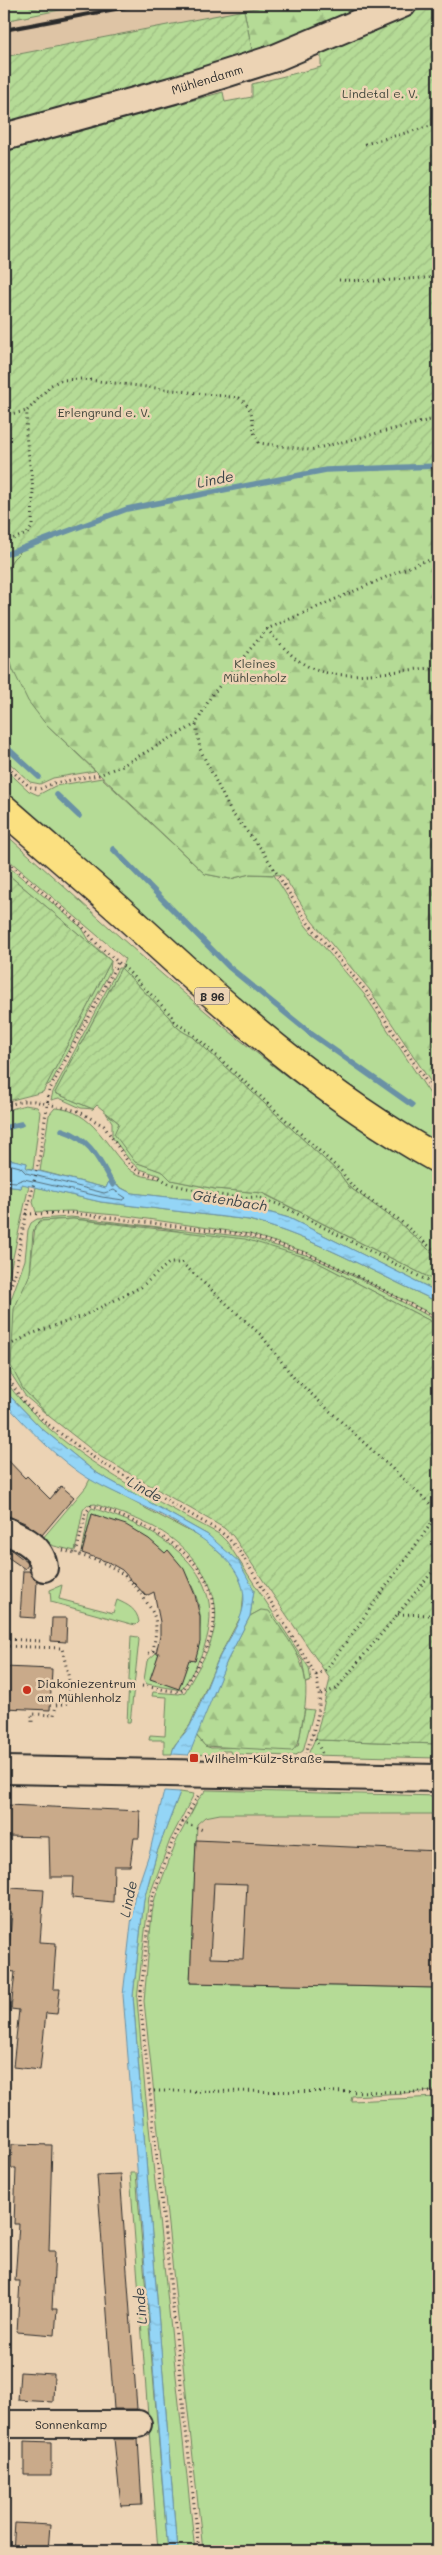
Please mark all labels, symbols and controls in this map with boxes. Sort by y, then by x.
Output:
street label: Mühlendamm [169,61,245,97]
park label: Lindetal e. V. [342,85,418,101]
park label: Erlengrund e. V. [58,404,150,420]
water label: Linde [195,466,235,492]
park label: Kleines Mühlenholz [223,655,287,685]
road number: B 96 [194,988,230,1004]
water label: Gätenbach [191,1185,269,1215]
water label: Linde [124,1472,166,1506]
place label: Diakoniezentrum am Mühlenholz [37,1675,136,1705]
marker: Diakoniezentrum am Mühlenholz [21,1684,33,1696]
place label: Wilhelm-Külz-Straße [204,1750,322,1766]
marker: Wilhelm-Külz-Straße [188,1752,200,1764]
water label: Linde [115,1879,141,1919]
water label: Linde [129,2287,151,2325]
street label: Sonnenkamp [35,2416,107,2432]

